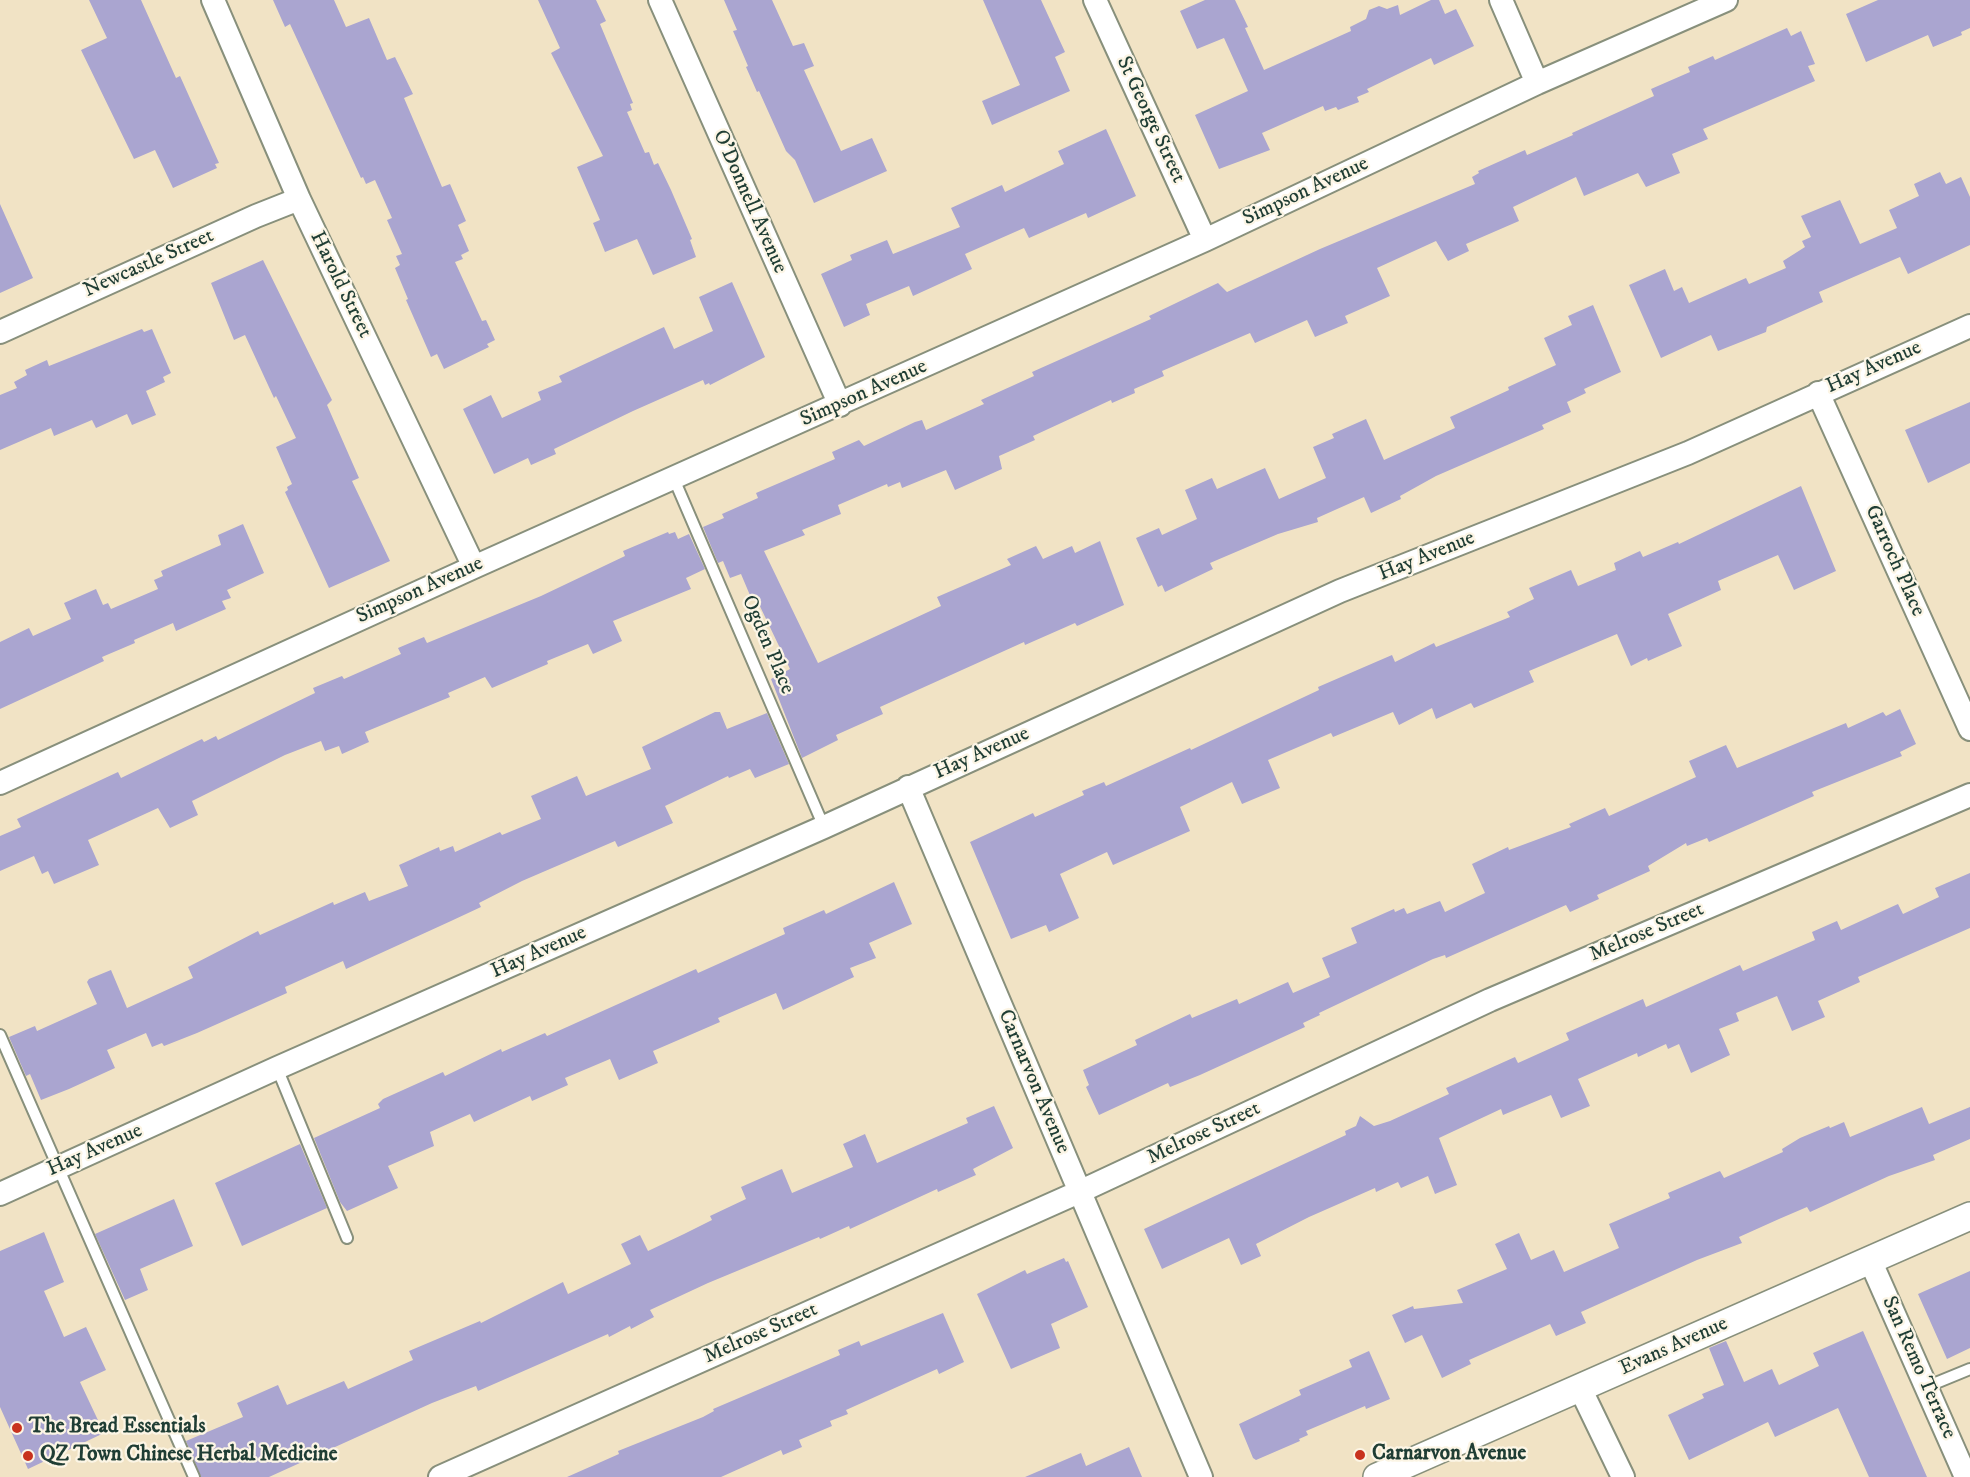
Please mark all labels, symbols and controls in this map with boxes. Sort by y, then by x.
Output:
street label: St George Street [1110,53,1190,187]
street label: O'Donnell Avenue [706,126,792,278]
street label: Simpson Avenue [1239,152,1373,232]
street label: Newcastle Street [80,224,218,304]
street label: Harold Street [303,228,377,342]
street label: Hay Avenue [1823,336,1925,400]
street label: Simpson Avenue [797,355,931,433]
street label: Garroch Place [1858,501,1930,621]
street label: Hay Avenue [1375,526,1479,588]
street label: Simpson Avenue [353,552,487,630]
street label: Ogden Place [735,592,799,698]
street label: Hay Avenue [931,722,1033,786]
street label: Melrose Street [1586,898,1708,968]
street label: Hay Avenue [488,921,590,985]
street label: Carnarvon Avenue [991,1006,1075,1158]
street label: Melrose Street [1143,1097,1265,1171]
street label: Hay Avenue [44,1119,146,1183]
street label: San Remo Terrace [1875,1293,1961,1443]
street label: Melrose Street [700,1298,822,1370]
street label: Evans Avenue [1616,1312,1732,1382]
place label: The Bread Essentials [29,1415,205,1441]
marker: The Bread Essentials [10,1421,24,1435]
place label: Carnarvon Avenue [1372,1442,1526,1468]
place label: QZ Town Chinese Herbal Medicine [40,1443,337,1469]
marker: Carnarvon Avenue [1353,1448,1367,1462]
marker: QZ Town Chinese Herbal Medicine [21,1449,35,1463]

